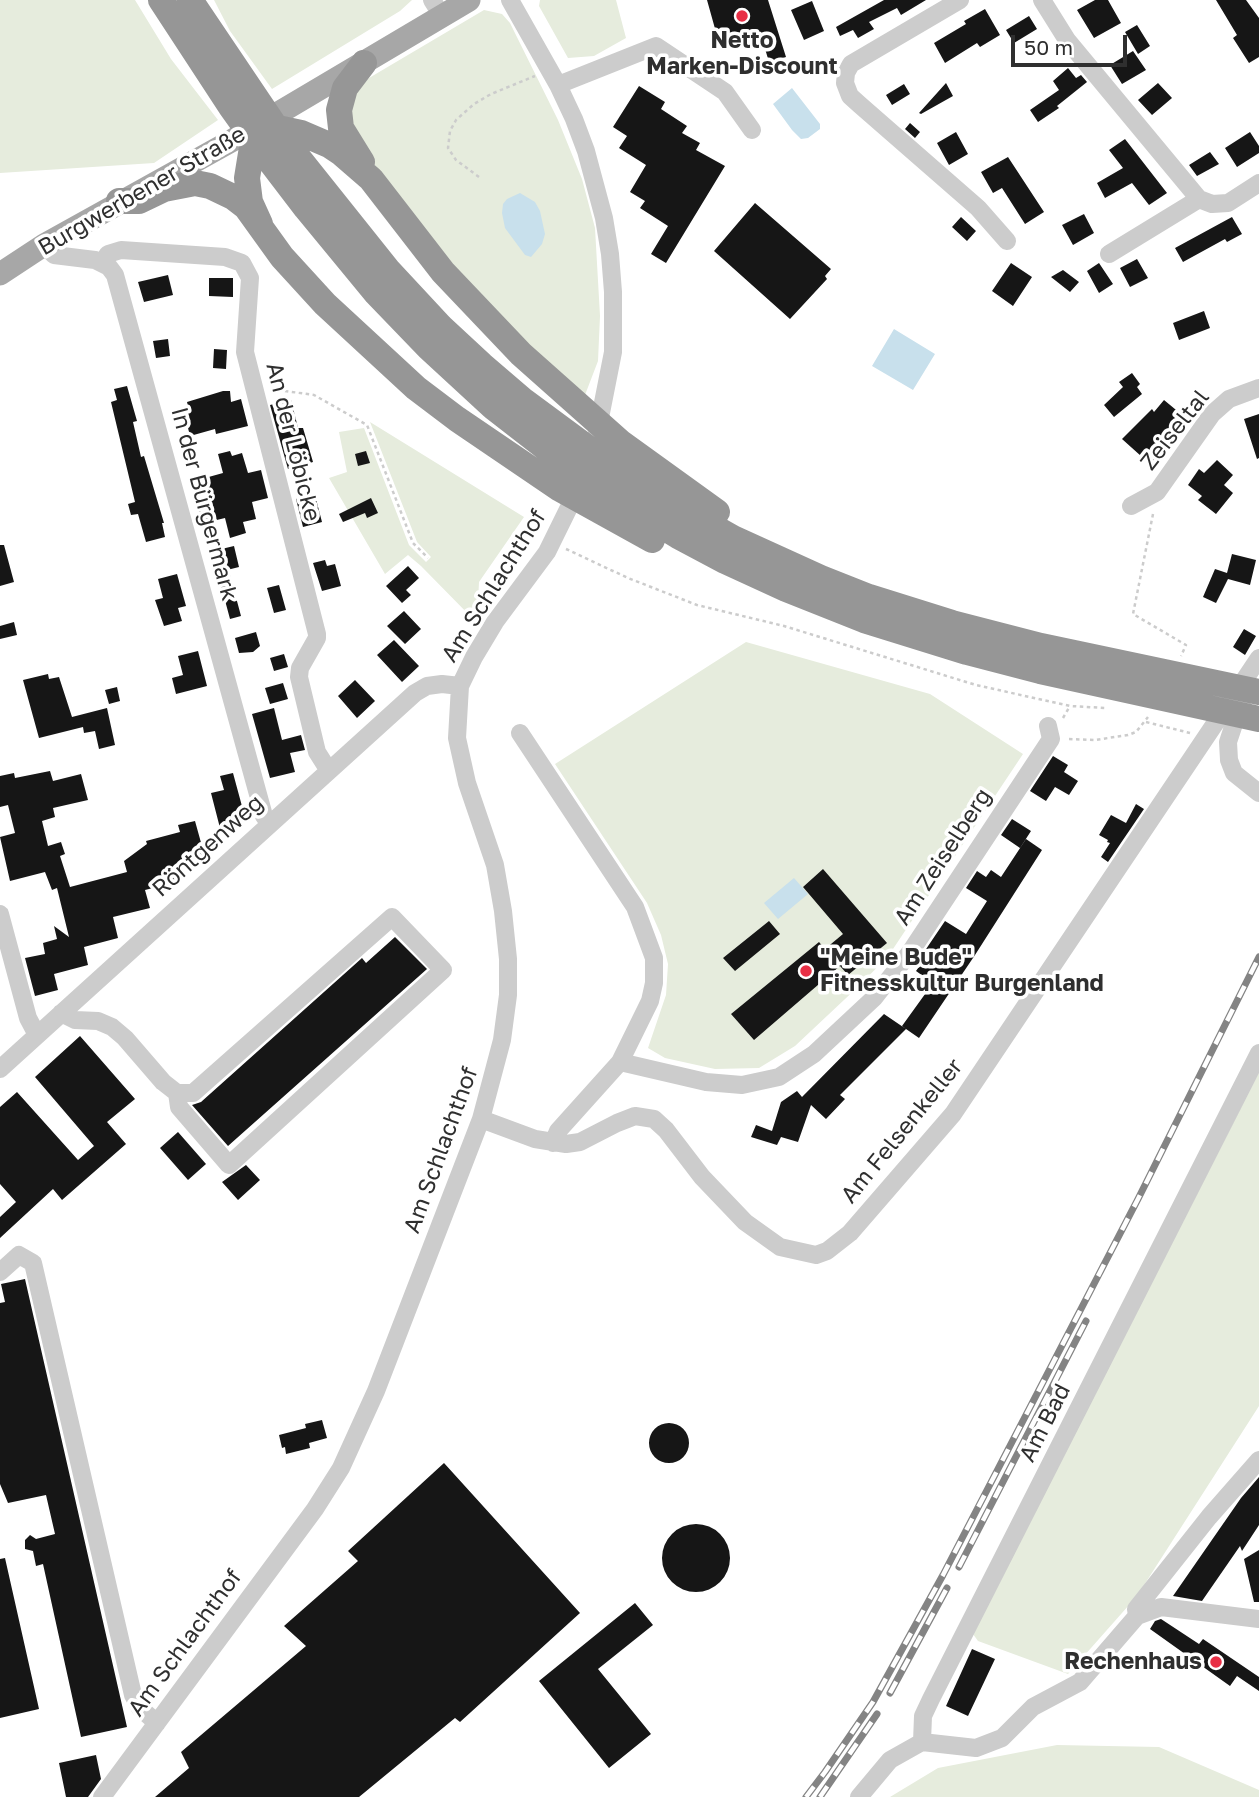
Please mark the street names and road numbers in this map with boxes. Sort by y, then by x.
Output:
street label: Burgwerbener Straße [34,120,250,262]
street label: An der Löbicke [260,360,326,524]
street label: Zeiseltal [1135,384,1215,476]
street label: In der Bürgermark [165,404,243,604]
street label: Am Schlachthof [436,504,552,668]
street label: Am Zeiselberg [889,783,997,931]
street label: Röntgenweg [147,789,269,903]
street label: Am Felsenkeller [835,1053,969,1209]
street label: Am Schlachthof [398,1063,484,1237]
street label: Am Bad [1014,1379,1076,1467]
street label: Am Schlachthof [122,1564,248,1722]

